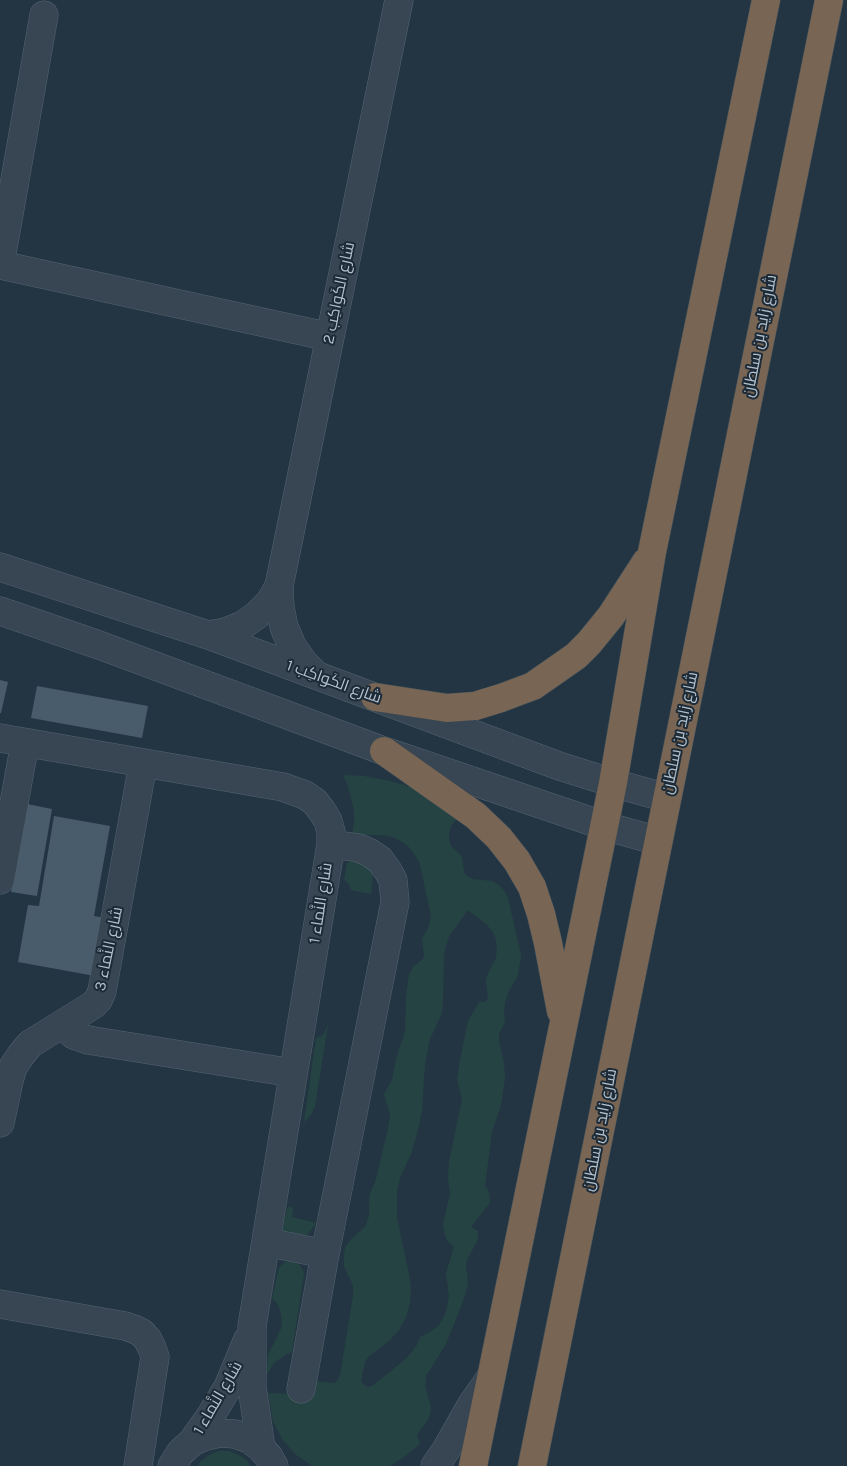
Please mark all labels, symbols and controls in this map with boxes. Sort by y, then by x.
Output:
street label: شارع الكَواكِب 2 [319,240,359,346]
street label: شارع زايد بن سلطان [739,273,781,399]
street label: شارع الكَواكِب 1 [284,656,384,708]
street label: شارع زايد بن سلطان [658,670,702,796]
street label: شارع النَّماء 1 [305,861,337,945]
street label: شارع النَّماء 3 [91,905,127,993]
street label: شارع زايد بن سلطان [579,1067,621,1193]
street label: شارع النَّماء 1 [189,1358,247,1438]

